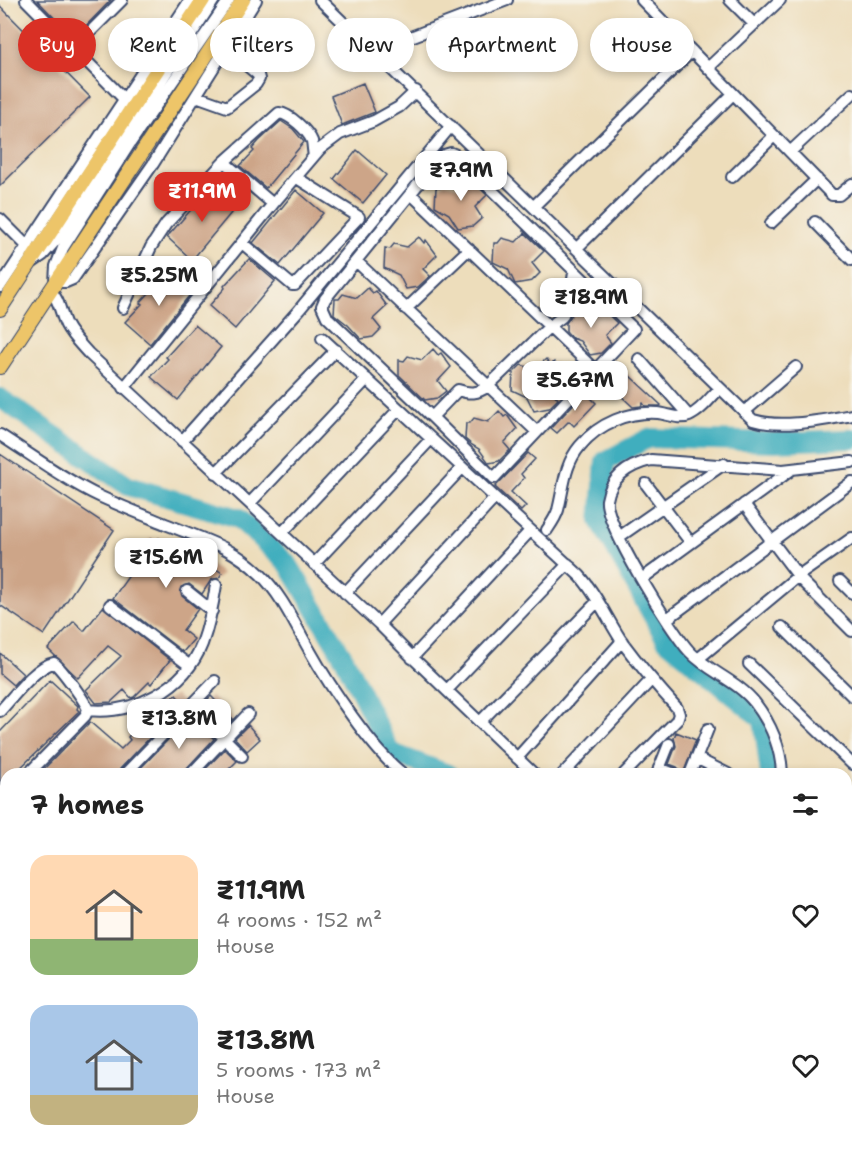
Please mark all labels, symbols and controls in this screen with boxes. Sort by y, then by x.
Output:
chip: Buy [18,18,96,72]
chip: Rent [108,18,198,72]
chip: Filters [210,18,315,72]
chip: New [327,18,414,72]
chip: Apartment [426,18,578,72]
chip: House [590,18,694,72]
pin: ₹7.9M [419,151,503,202]
text: ₹7.9M [429,157,493,183]
pin: ₹11.9M [153,172,251,223]
text: ₹11.9M [168,178,236,204]
pin: ₹5.25M [110,256,208,307]
text: ₹5.25M [120,262,198,288]
pin: ₹18.9M [542,278,640,329]
text: ₹18.9M [554,284,628,310]
pin: ₹5.67M [526,361,624,412]
text: ₹5.67M [536,367,614,393]
pin: ₹15.6M [117,538,215,589]
text: ₹15.6M [129,544,203,570]
pin: ₹13.8M [130,699,228,750]
text: ₹13.8M [141,705,217,731]
text: 7 homes [30,787,144,822]
icon: filters [789,788,822,821]
text: ₹11.9M [216,872,305,907]
icon: home [78,879,150,951]
icon: heart [789,899,822,932]
text: 4 rooms · 152 m² [216,907,382,933]
text: House [216,933,275,959]
text: ₹13.8M [216,1022,315,1057]
icon: home [78,1029,150,1101]
icon: heart [789,1049,822,1082]
text: 5 rooms · 173 m² [216,1057,381,1083]
text: House [216,1083,275,1109]

